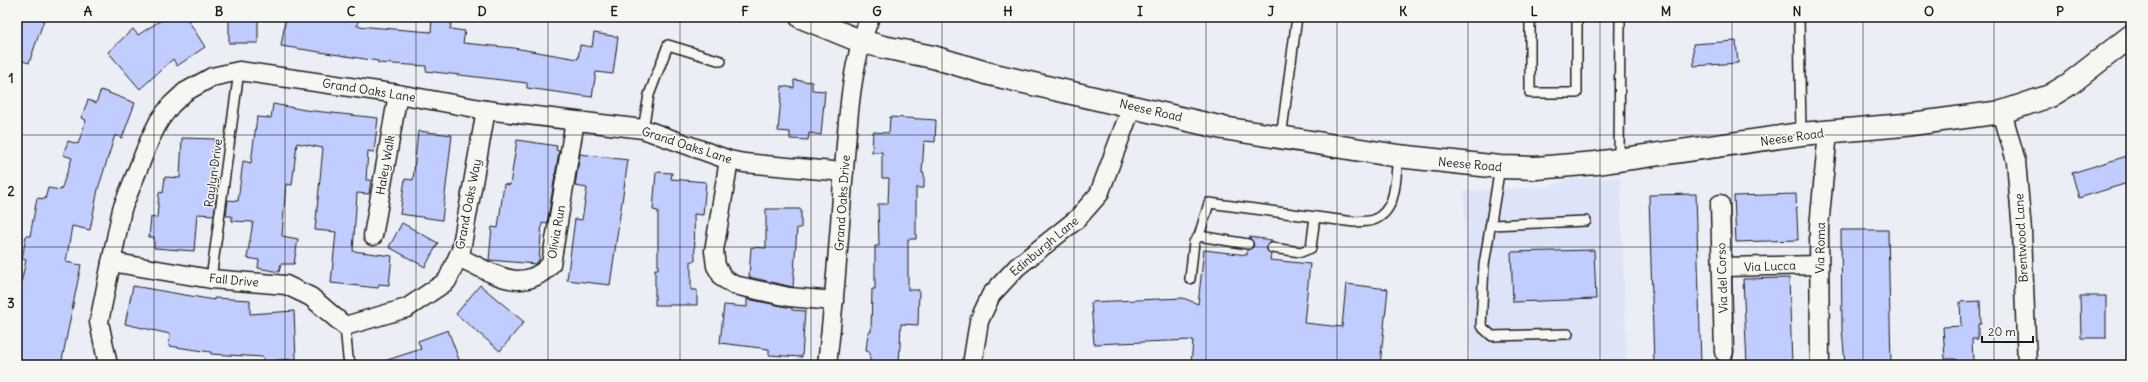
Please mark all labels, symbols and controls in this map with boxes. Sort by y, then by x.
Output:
text: A [84,3,93,20]
text: B [215,3,224,20]
text: C [347,3,356,20]
text: D [477,3,487,20]
text: E [610,3,618,20]
text: F [741,3,749,20]
text: G [872,3,882,20]
text: H [1003,3,1013,20]
text: I [1137,3,1143,20]
text: J [1268,3,1275,20]
text: K [1399,3,1408,20]
text: L [1530,3,1538,20]
text: M [1661,3,1671,20]
text: N [1793,3,1801,20]
text: O [1924,3,1934,20]
text: P [2056,3,2064,20]
text: 1 [8,70,14,87]
street label: Grand Oaks Lane [321,75,417,105]
street label: Neese Road [1118,95,1184,125]
street label: Grand Oaks Lane [640,123,734,167]
street label: Neese Road [1759,125,1825,149]
street label: Haley Walk [372,134,398,196]
street label: Raylyn Drive [201,138,225,208]
street label: Neese Road [1437,154,1503,174]
street label: Grand Oaks Drive [831,155,853,251]
street label: Grand Oaks Way [452,157,484,251]
text: 2 [7,183,15,200]
street label: Brentwood Lane [2011,193,2031,283]
street label: Olivia Run [544,204,568,260]
street label: Edinburgh Lane [1007,213,1081,279]
street label: Via Roma [1812,222,1828,274]
street label: Via del Corso [1713,242,1731,314]
street label: Via Lucca [1744,258,1796,274]
street label: Fall Drive [209,270,259,290]
text: 3 [7,295,15,312]
scale bar [1982,318,2033,344]
text: 20 m [1988,324,2016,339]

